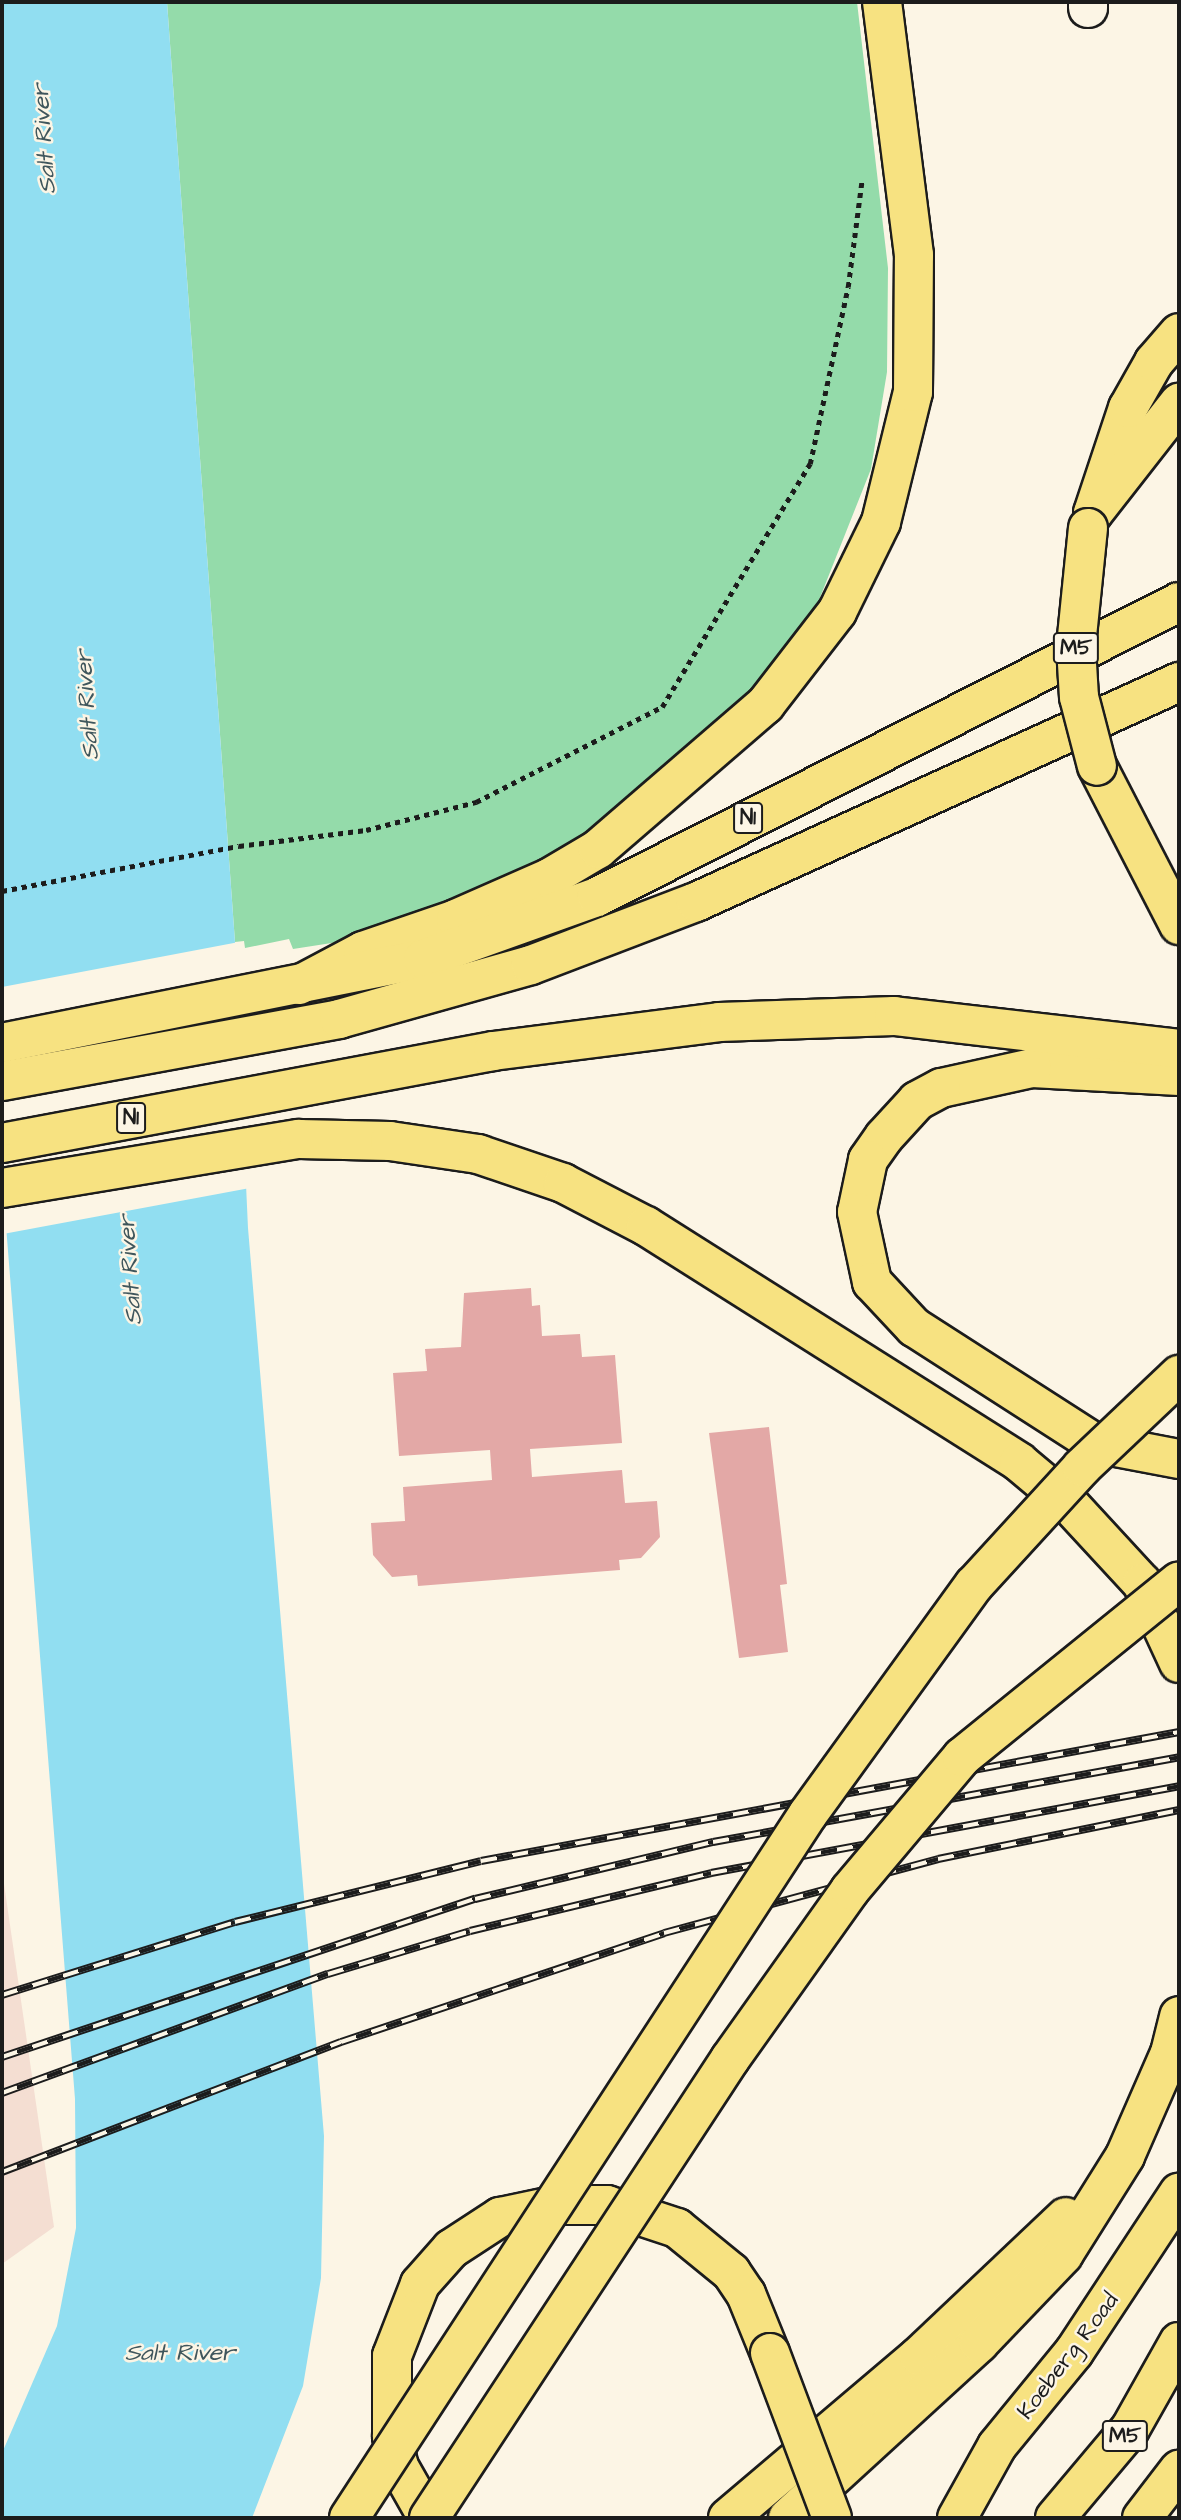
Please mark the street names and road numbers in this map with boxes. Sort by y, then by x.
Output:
road number: M5 [1052,630,1100,666]
road number: N1 [732,800,764,836]
road number: N1 [115,1100,147,1136]
street label: Koeberg Road [1011,2287,1125,2425]
road number: M5 [1100,2418,1150,2454]

